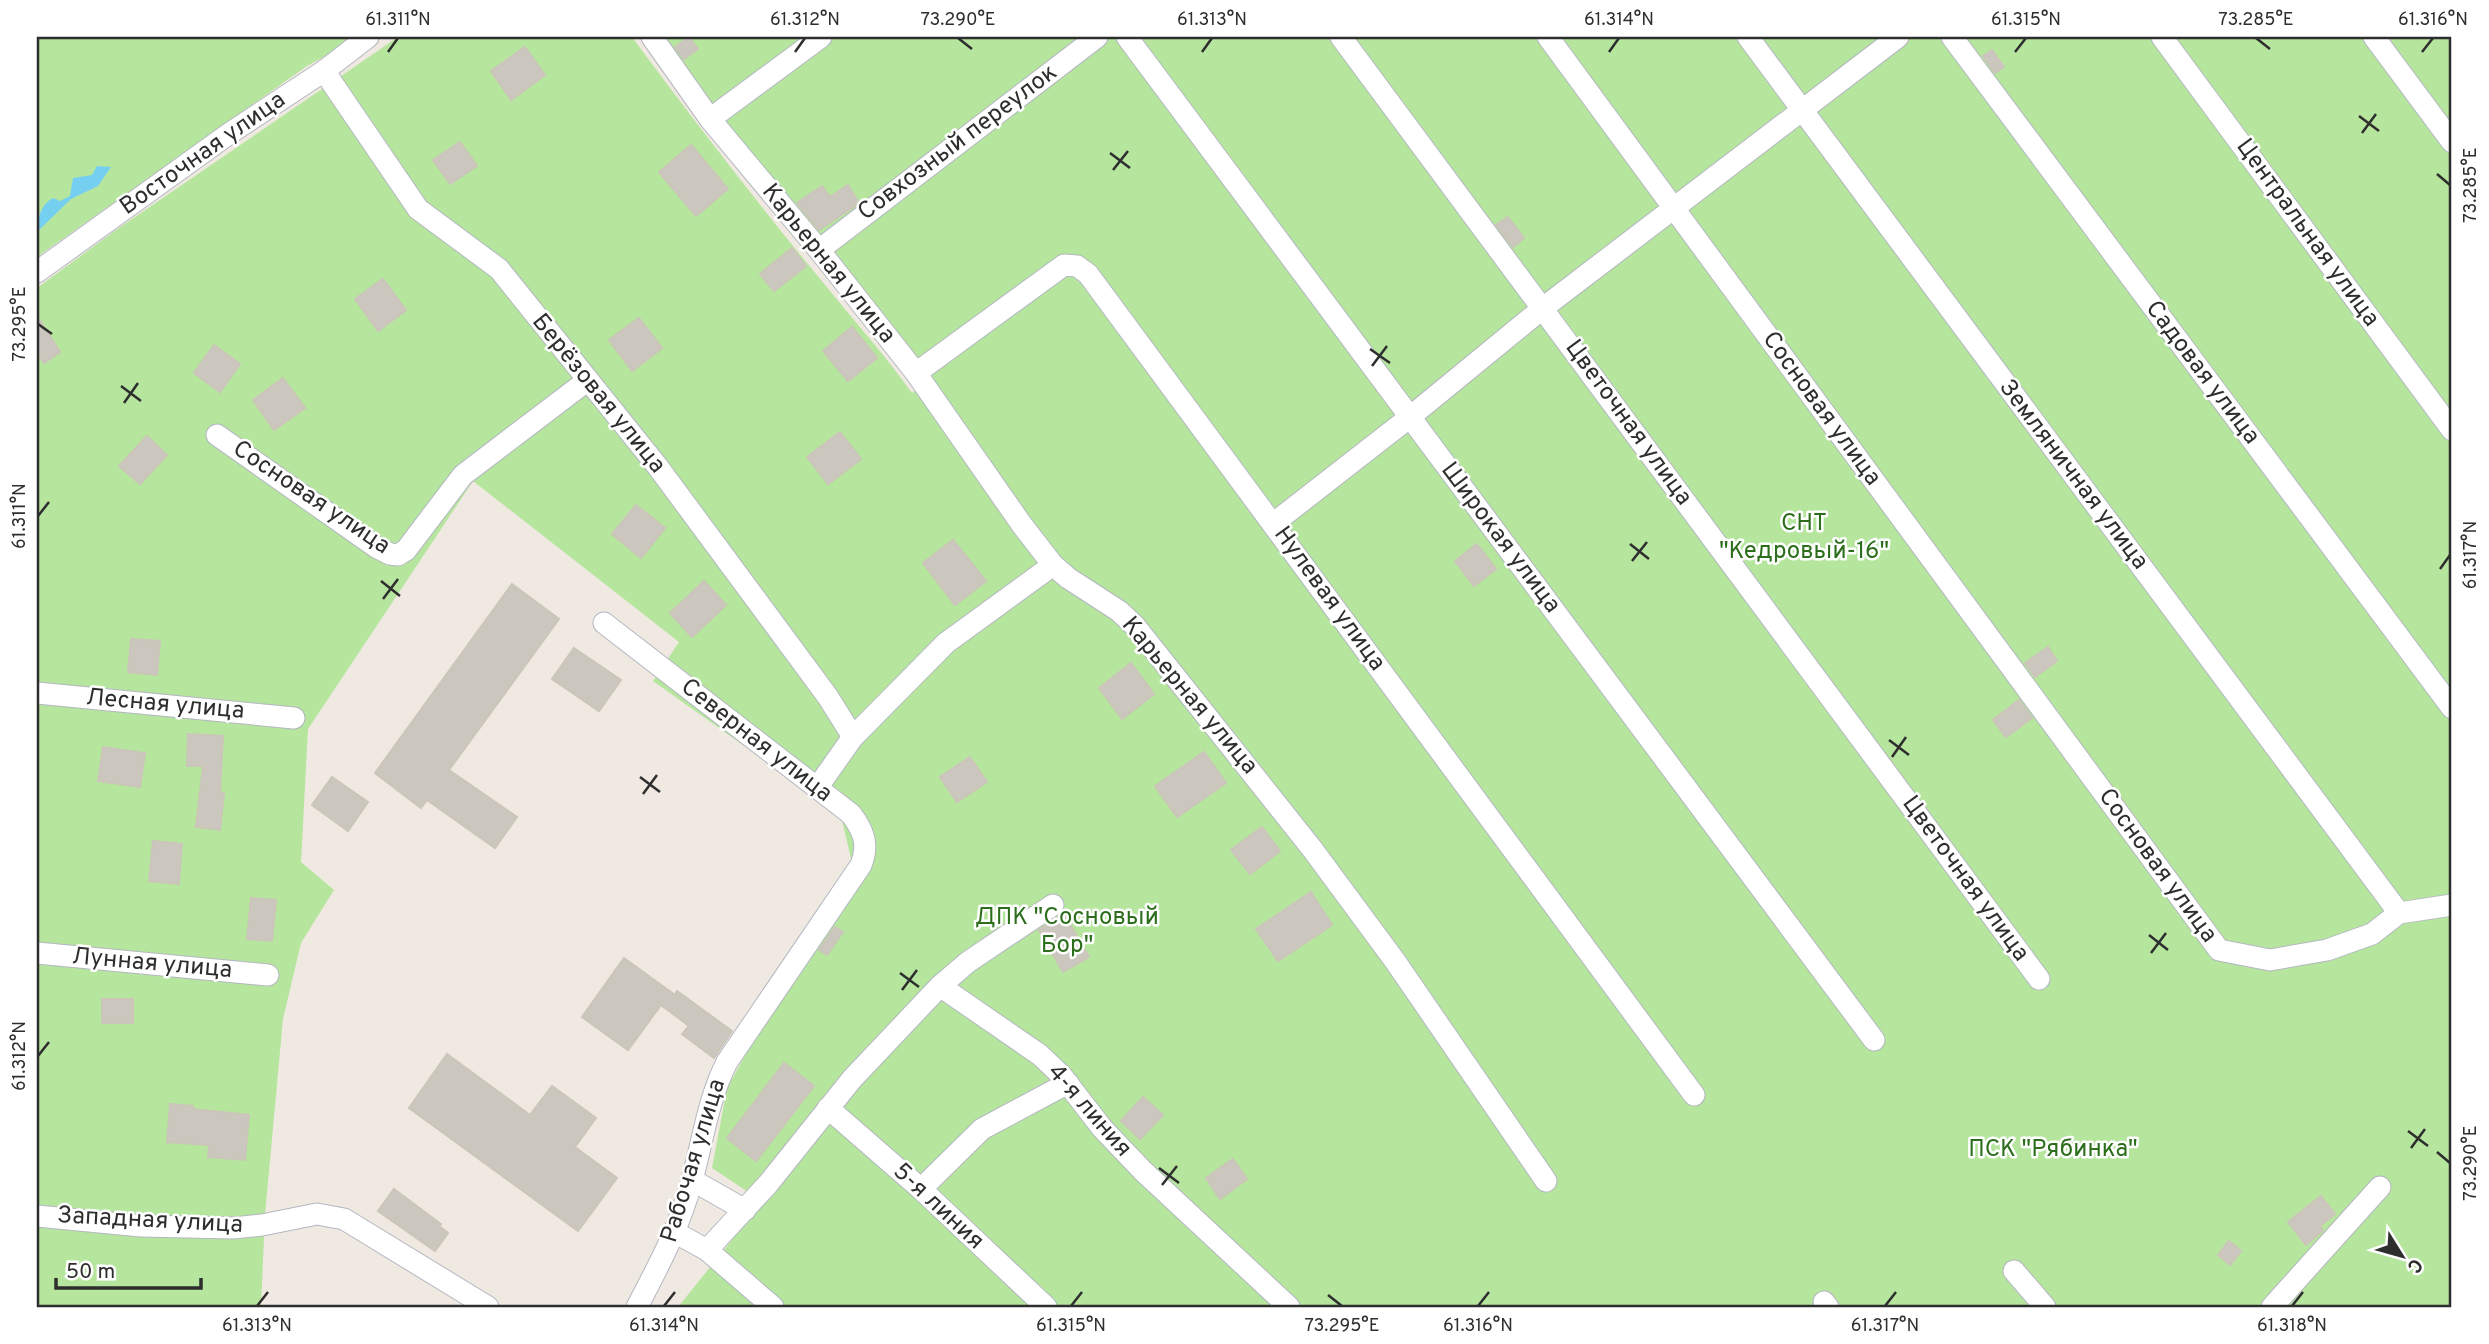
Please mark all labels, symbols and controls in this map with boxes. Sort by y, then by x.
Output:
text: 61.311°N [365,9,431,32]
text: 61.312°N [770,9,840,32]
text: 73.290°E [920,9,996,32]
text: 61.313°N [1177,9,1247,32]
text: 61.314°N [1584,9,1654,32]
text: 61.315°N [1991,9,2061,32]
text: 73.285°E [2218,9,2294,32]
text: 61.316°N [2398,9,2468,32]
street label: Совхозный переулок [852,58,1064,228]
street label: Восточная улица [114,86,292,222]
street label: Центральная улица [2229,133,2385,333]
text: 73.285°E [2460,147,2483,223]
street label: Карьерная улица [754,178,902,350]
text: 73.295°E [9,286,32,362]
street label: Садовая улица [2138,295,2266,451]
street label: Берёзовая улица [524,308,672,480]
street label: Сосновая улица [1755,326,1887,492]
street label: Цветочная улица [1558,334,1698,512]
street label: Земляничная улица [1992,374,2154,576]
street label: Сосновая улица [227,434,395,562]
street label: Широкая улица [1433,457,1567,619]
text: 61.311°N [9,483,32,549]
park label: СНТ "Кедровый-16" [1719,509,1889,567]
street label: Нулевая улица [1266,521,1392,677]
text: 61.317°N [2460,521,2483,589]
street label: Карьерная улица [1114,611,1264,781]
street label: Северная улица [674,673,838,809]
street label: Лесная улица [84,683,246,727]
street label: Сосновая улица [2091,783,2223,949]
street label: Цветочная улица [1895,790,2035,968]
park label: ДПК "Сосновый Бор" [975,903,1159,961]
street label: Лунная улица [71,942,233,986]
text: 61.312°N [9,1021,32,1091]
street label: 4-я линия [1040,1058,1138,1164]
street label: Рабочая улица [655,1076,733,1246]
text: 73.290°E [2460,1125,2483,1201]
park label: ПСК "Рябинка" [1968,1135,2138,1165]
street label: 5-я линия [886,1157,990,1257]
street label: Западная улица [56,1201,244,1241]
north arrow [2366,1222,2436,1292]
scale bar [56,1246,201,1290]
text: С [2401,1253,2427,1277]
text: 50 m [66,1259,115,1286]
text: 61.313°N [222,1315,292,1338]
text: 61.314°N [629,1315,699,1338]
text: 61.315°N [1036,1315,1106,1338]
text: 73.295°E [1304,1315,1380,1338]
text: 61.316°N [1443,1315,1513,1338]
text: 61.317°N [1851,1315,1919,1338]
text: 61.318°N [2257,1315,2327,1338]

